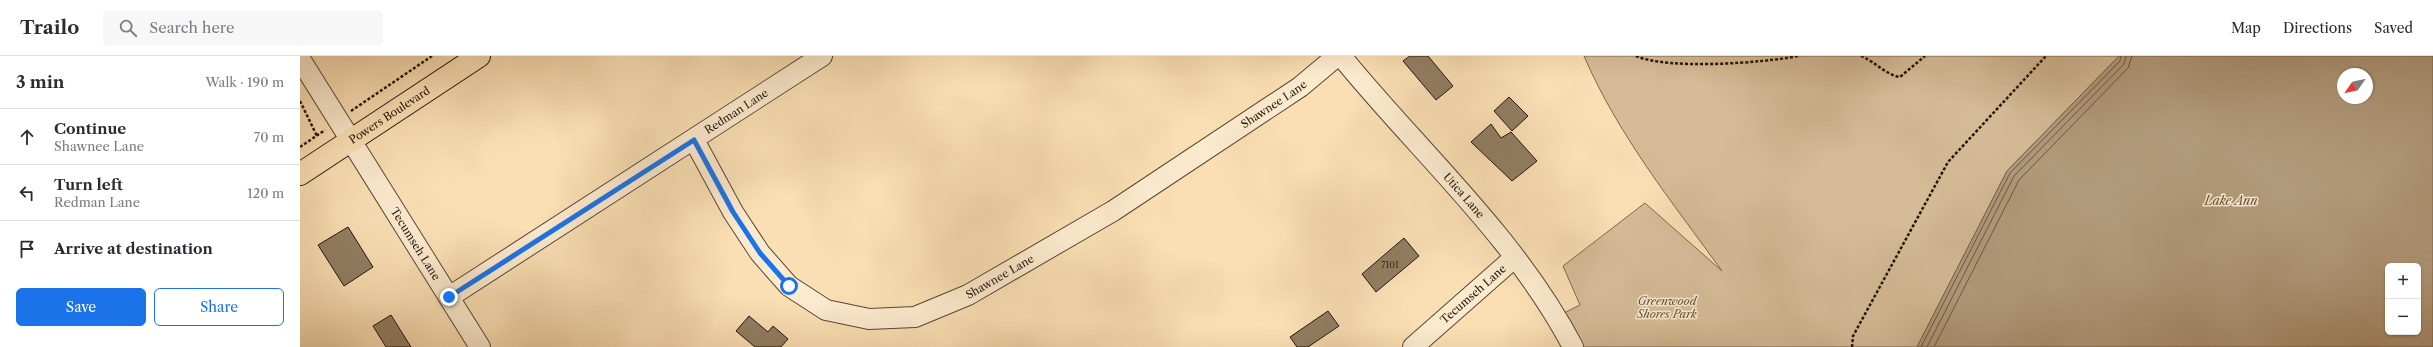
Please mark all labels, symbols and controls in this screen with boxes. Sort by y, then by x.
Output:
search box [103,10,383,46]
text: Trailo [20,16,79,39]
icon: search [117,17,139,39]
text: Search here [149,18,234,37]
text: Map [2231,19,2261,37]
text: Directions [2283,19,2352,37]
text: Saved [2374,19,2413,37]
north arrow [2337,68,2373,104]
text: 3 min [16,72,65,92]
text: Walk · 190 m [205,74,284,90]
street label: Shawnee Lane [1238,77,1310,131]
street label: Powers Boulevard [346,83,433,147]
street label: Redman Lane [702,86,771,137]
text: Continue [54,119,126,138]
icon: ahead [16,126,38,148]
text: 70 m [254,129,284,145]
text: Shawnee Lane [54,138,144,154]
street label: Utica Lane [1440,170,1488,221]
text: Turn left [54,175,123,194]
icon: left [16,182,38,204]
text: 120 m [247,185,284,201]
water label: Lake Ann [2204,193,2257,208]
text: Redman Lane [54,194,140,210]
street label: Tecumseh Lane [388,205,443,283]
icon: arrive [16,238,38,260]
text: Arrive at destination [54,239,213,258]
street label: Shawnee Lane [963,251,1036,302]
house number: 7101 [1381,259,1399,270]
street label: Tecumseh Lane [1437,261,1509,327]
map controls [2385,263,2421,335]
button: + [2385,263,2421,299]
route start [780,277,798,295]
button: Save [16,288,146,326]
button: Share [154,288,284,326]
route end [440,288,458,306]
park label: Greenwood Shores Park [1636,294,1698,321]
button: − [2385,299,2421,335]

